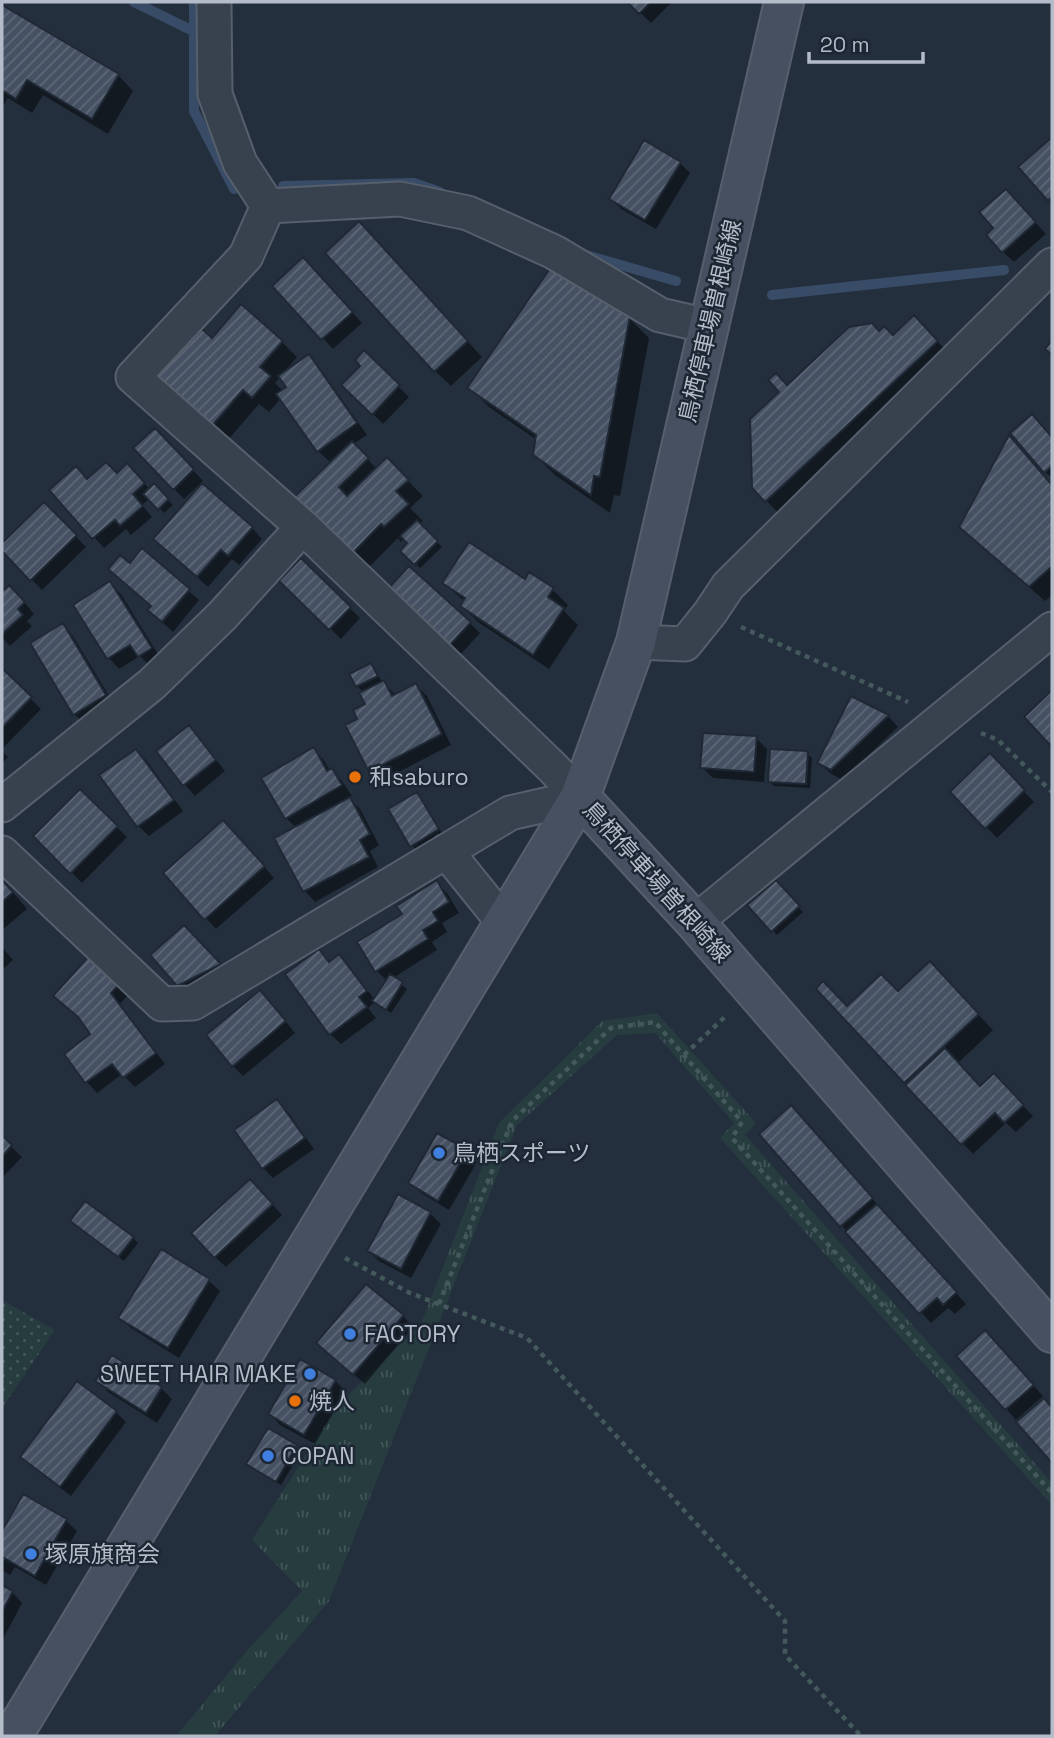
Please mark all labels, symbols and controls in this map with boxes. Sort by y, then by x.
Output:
scale bar [809,21,923,65]
text: 20 m [820,31,870,58]
street label: 鳥栖停車場曽根崎線 [672,217,748,425]
place label: 和saburo [369,762,469,792]
marker: 和saburo [347,769,363,785]
street label: 鳥栖停車場曽根崎線 [577,795,737,969]
place label: 鳥栖スポーツ [453,1138,591,1168]
marker: 鳥栖スポーツ [431,1145,447,1161]
place label: FACTORY [364,1319,461,1349]
marker: FACTORY [342,1326,358,1342]
place label: SWEET HAIR MAKE [100,1359,296,1389]
marker: SWEET HAIR MAKE [302,1366,318,1382]
place label: 焼人 [309,1386,355,1416]
marker: 焼人 [287,1393,303,1409]
place label: COPAN [282,1441,354,1471]
marker: COPAN [260,1448,276,1464]
place label: 塚原旗商会 [45,1539,160,1569]
marker: 塚原旗商会 [23,1546,39,1562]

